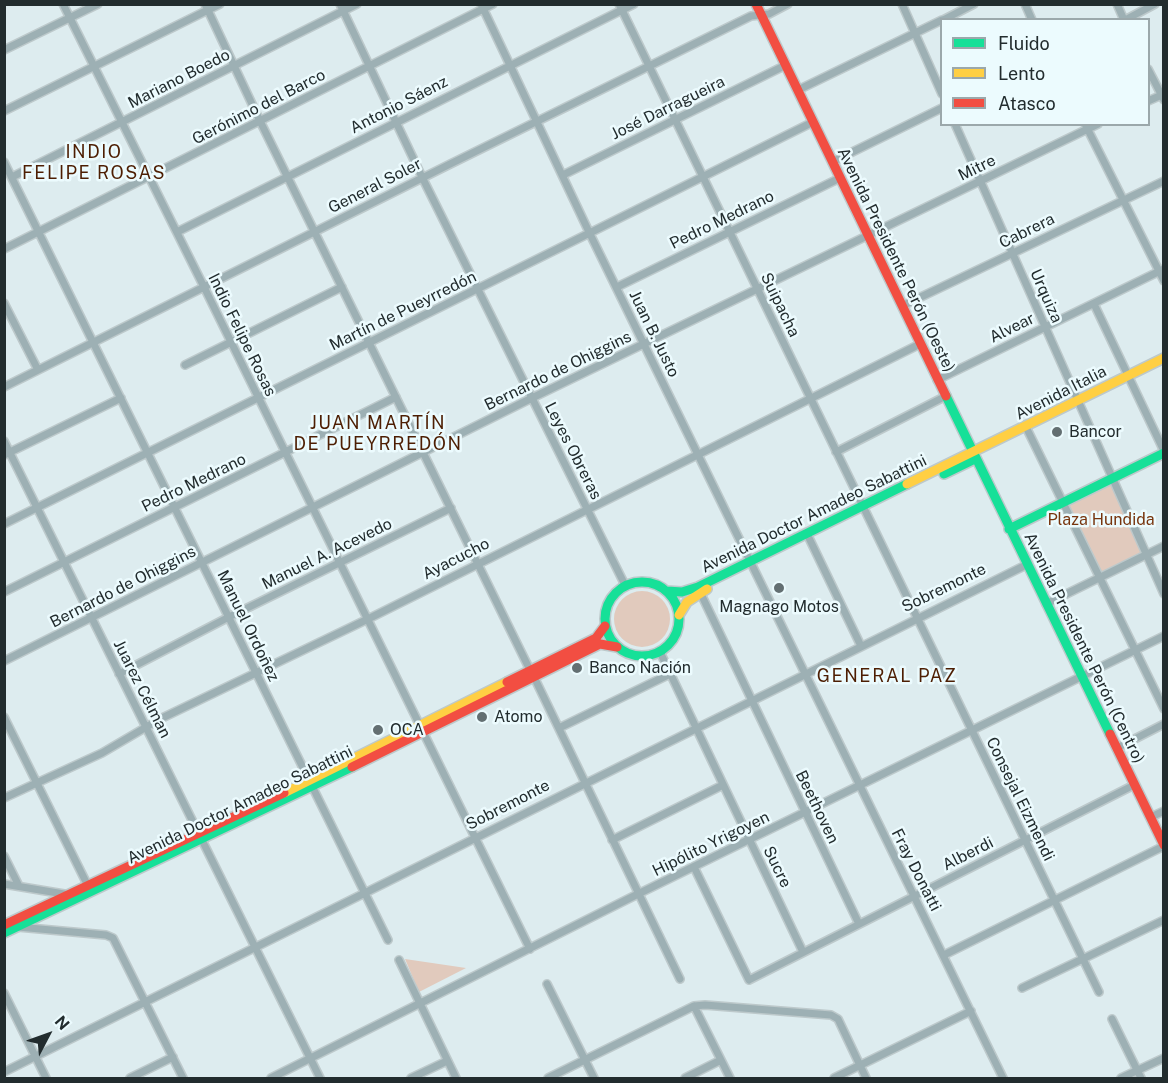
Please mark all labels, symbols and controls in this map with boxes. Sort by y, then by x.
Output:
legend [940,18,1150,126]
text: Fluido [998,33,1050,54]
street label: Mariano Boedo [125,45,233,113]
text: Lento [998,63,1045,84]
street label: Gerónimo del Barco [189,65,329,149]
street label: Antonio Sáenz [347,72,451,138]
street label: José Darragueira [608,72,728,144]
text: Atasco [998,93,1056,114]
district label: INDIO FELIPE ROSAS [22,141,166,184]
street label: Avenida Presidente Perón (Oeste) [833,145,959,375]
street label: Mitre [955,151,999,185]
street label: General Soler [325,154,425,218]
street label: Pedro Medrano [667,186,777,254]
street label: Cabrera [996,209,1058,253]
street label: Urquiza [1026,266,1066,326]
street label: Martín de Pueyrredón [326,267,480,355]
street label: Indio Felipe Rosas [204,270,280,400]
street label: Suipacha [756,270,804,340]
street label: Juan B. Justo [625,287,683,381]
street label: Alvear [986,309,1038,347]
street label: Bernardo de Ohiggins [481,327,635,415]
street label: Avenida Italia [1012,362,1110,424]
street label: Leyes Obreras [540,399,606,503]
district label: JUAN MARTÍN DE PUEYRREDÓN [294,412,462,454]
place label: Bancor [1069,422,1122,442]
marker: Bancor [1050,425,1064,439]
street label: Pedro Medrano [139,449,249,517]
street label: Avenida Doctor Amadeo Sabattini [698,451,930,577]
park label: Plaza Hundida [1047,510,1155,530]
street label: Manuel A. Acevedo [259,514,395,594]
street label: Avenida Presidente Perón (Centro) [1020,530,1148,766]
street label: Ayacucho [419,534,493,584]
street label: Bernardo de Ohiggins [47,542,199,632]
street label: Sobremonte [899,559,989,617]
street label: Manuel Ordoñez [213,567,283,685]
marker: Magnago Motos [772,581,786,595]
place label: Magnago Motos [719,597,839,617]
street label: Juarez Célman [109,637,175,741]
place label: Banco Nación [589,658,691,678]
marker: Banco Nación [570,661,584,675]
district label: GENERAL PAZ [817,665,957,687]
place label: Atomo [494,707,542,727]
marker: Atomo [475,710,489,724]
place label: OCA [390,720,424,740]
marker: OCA [371,723,385,737]
street label: Consejal Eizmendi [982,734,1058,864]
street label: Avenida Doctor Amadeo Sabattini [124,742,356,868]
street label: Beethoven [791,767,843,847]
street label: Sobremonte [463,776,553,834]
street label: Hipólito Yrigoyen [649,807,773,881]
street label: Fray Donatti [887,826,945,914]
street label: Alberdi [939,833,997,875]
street label: Sucre [759,843,795,891]
north arrow [18,1005,78,1065]
text: N [51,1012,73,1034]

